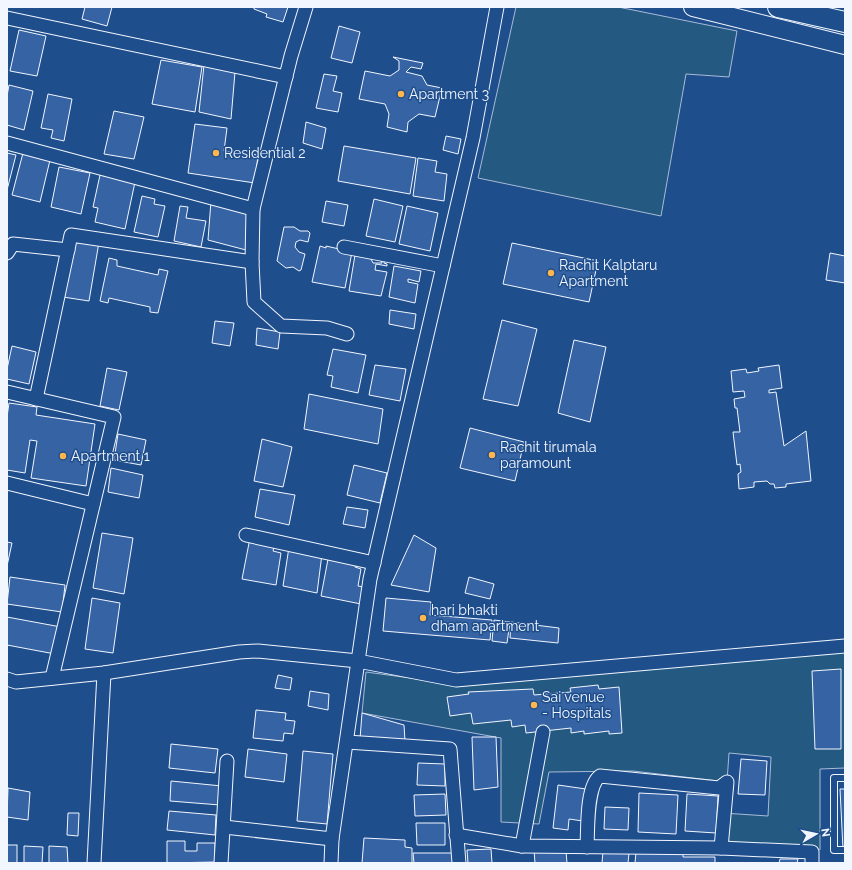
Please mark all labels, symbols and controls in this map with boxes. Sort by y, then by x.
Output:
place label: Apartment 3 [409,86,489,102]
marker: Apartment 3 [396,89,406,99]
place label: Residential 2 [224,145,306,161]
marker: Residential 2 [211,148,221,158]
place label: Rachit Kalptaru Apartment [559,257,657,289]
marker: Rachit Kalptaru Apartment [546,268,556,278]
place label: Rachit tirumala paramount [500,439,597,471]
place label: Apartment 1 [71,448,150,464]
marker: Rachit tirumala paramount [487,450,497,460]
marker: Apartment 1 [58,451,68,461]
place label: hari bhakti dham apartment [431,602,540,634]
marker: hari bhakti dham apartment [418,613,428,623]
place label: Sai venue - Hospitals [542,689,612,721]
marker: Sai venue - Hospitals [529,700,539,710]
north arrow [796,814,836,854]
text: N [818,827,832,838]

